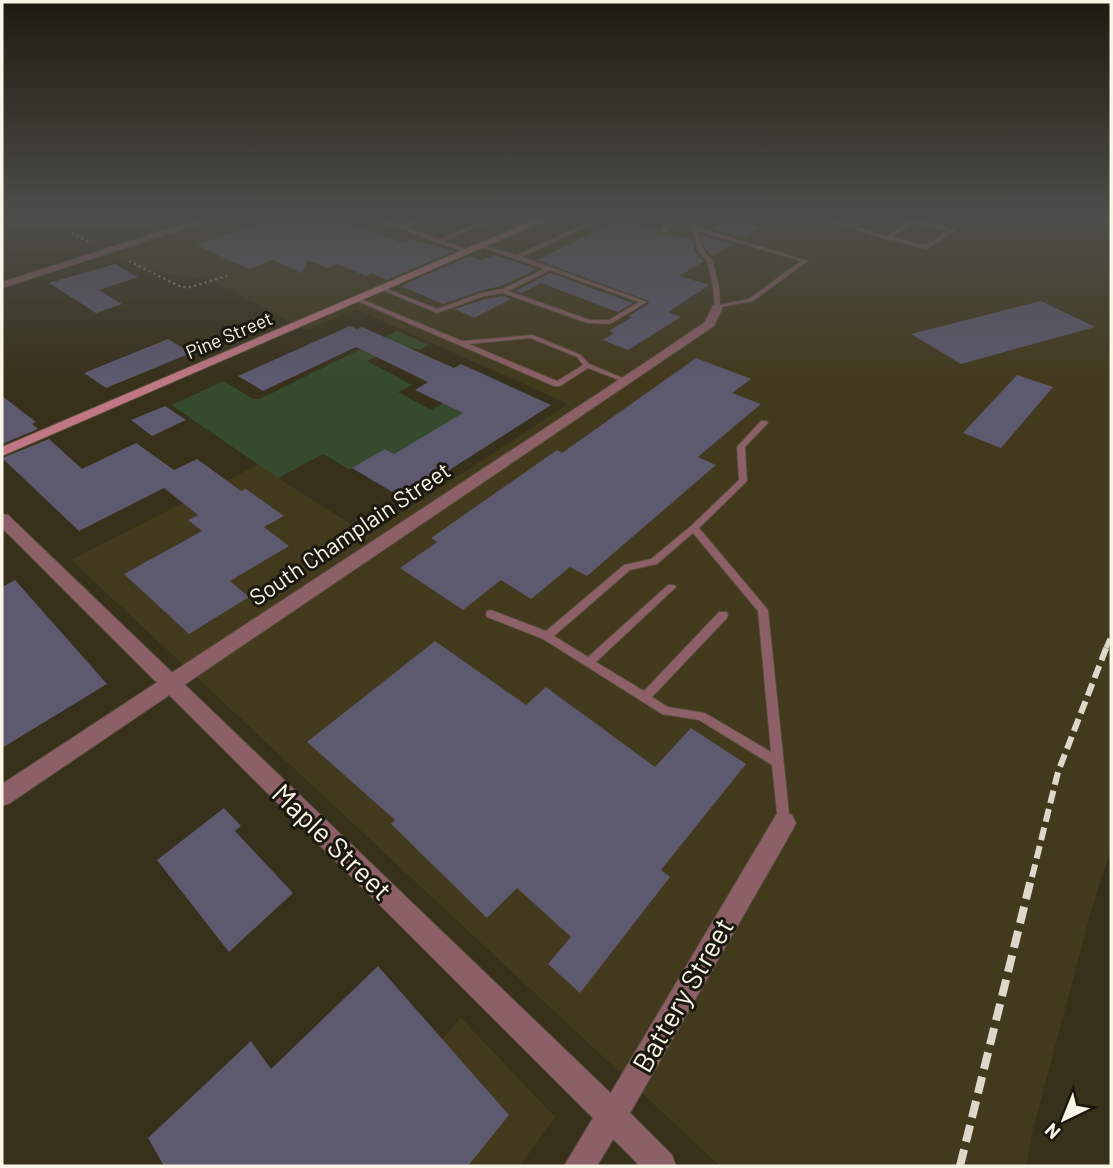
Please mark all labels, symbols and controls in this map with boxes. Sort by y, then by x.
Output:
street label: Pine Street [182,306,276,363]
street label: South Champlain Street [244,456,455,611]
street label: Maple Street [266,776,400,907]
street label: Battery Street [624,911,740,1078]
north arrow [1029,1084,1099,1154]
text: N [1040,1119,1065,1145]

